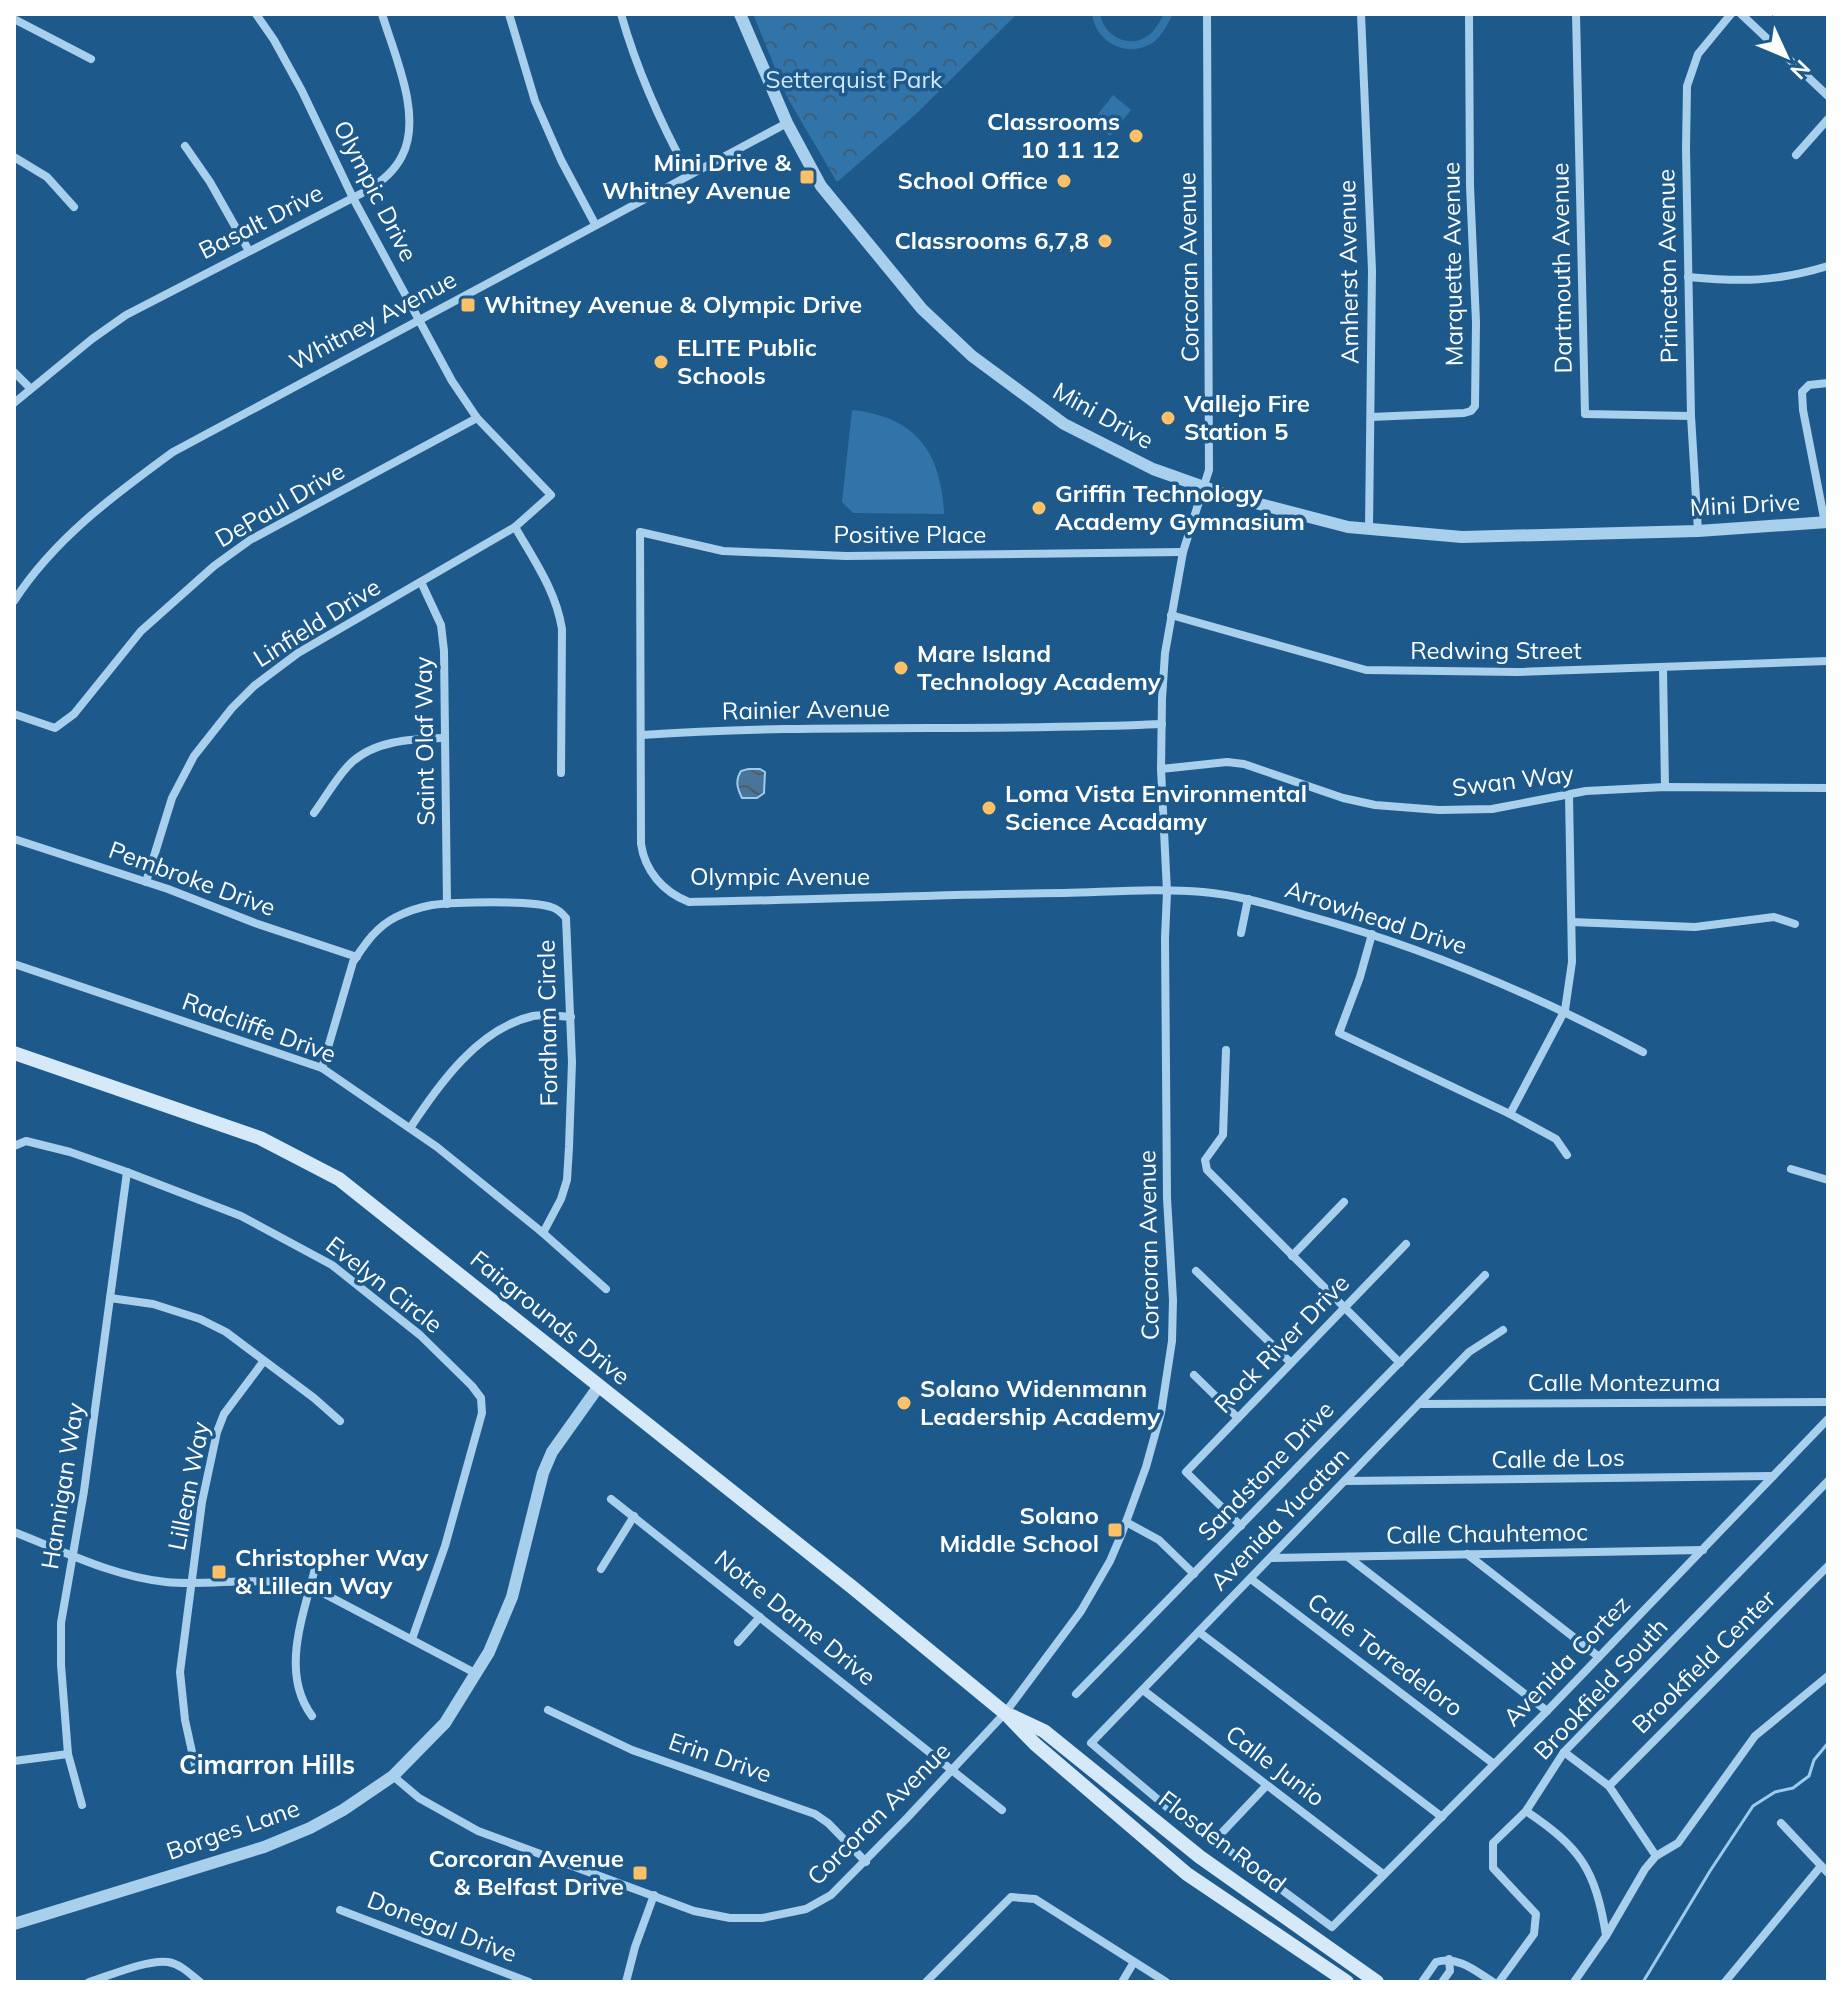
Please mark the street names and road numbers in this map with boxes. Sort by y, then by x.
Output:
street label: Olympic Drive [328,115,424,266]
street label: Marquette Avenue [1435,162,1469,366]
street label: Dartmouth Avenue [1544,162,1578,374]
street label: Princeton Avenue [1650,169,1684,363]
street label: Corcoran Avenue [1171,172,1205,362]
street label: Basalt Drive [193,177,328,265]
street label: Amherst Avenue [1331,180,1365,365]
street label: Whitney Avenue [284,264,461,377]
street label: Mini Drive [1048,375,1159,455]
street label: DePaul Drive [210,455,349,553]
street label: Mini Drive [1689,486,1801,522]
street label: Positive Place [834,519,986,549]
street label: Linfield Drive [247,571,385,673]
street label: Redwing Street [1410,635,1582,665]
street label: Saint Olaf Way [408,656,440,826]
street label: Rainier Avenue [722,693,890,725]
street label: Swan Way [1450,758,1576,802]
street label: Pembroke Drive [105,834,280,922]
street label: Olympic Avenue [690,861,870,891]
street label: Arrowhead Drive [1282,874,1471,961]
street label: Fordham Circle [531,939,563,1107]
street label: Radcliffe Drive [178,985,340,1069]
street label: Corcoran Avenue [1131,1150,1165,1340]
street label: Evelyn Circle [320,1229,449,1339]
street label: Fairgrounds Drive [465,1244,637,1391]
street label: Rock River Drive [1207,1268,1355,1419]
street label: Calle Montezuma [1528,1367,1720,1397]
street label: Sandstone Drive [1191,1394,1340,1547]
street label: Hannigan Way [34,1400,90,1571]
street label: Lillean Way [161,1419,215,1553]
street label: Avenida Yucatan [1203,1441,1355,1596]
street label: Calle de Los [1491,1442,1625,1474]
street label: Calle Chauhtemoc [1386,1516,1588,1550]
street label: Notre Dame Drive [709,1543,882,1691]
street label: Brookfield Center [1625,1583,1781,1739]
street label: Calle Torredeloro [1302,1586,1469,1722]
street label: Avenida Cortez [1496,1589,1636,1732]
street label: Brookfield South [1527,1611,1674,1765]
street label: Calle Junio [1220,1718,1331,1812]
street label: Erin Drive [665,1725,776,1789]
street label: Corcoran Avenue [800,1735,956,1891]
street label: Flosden Road [1153,1784,1292,1899]
street label: Borges Lane [162,1792,303,1866]
street label: Donegal Drive [363,1884,521,1968]

